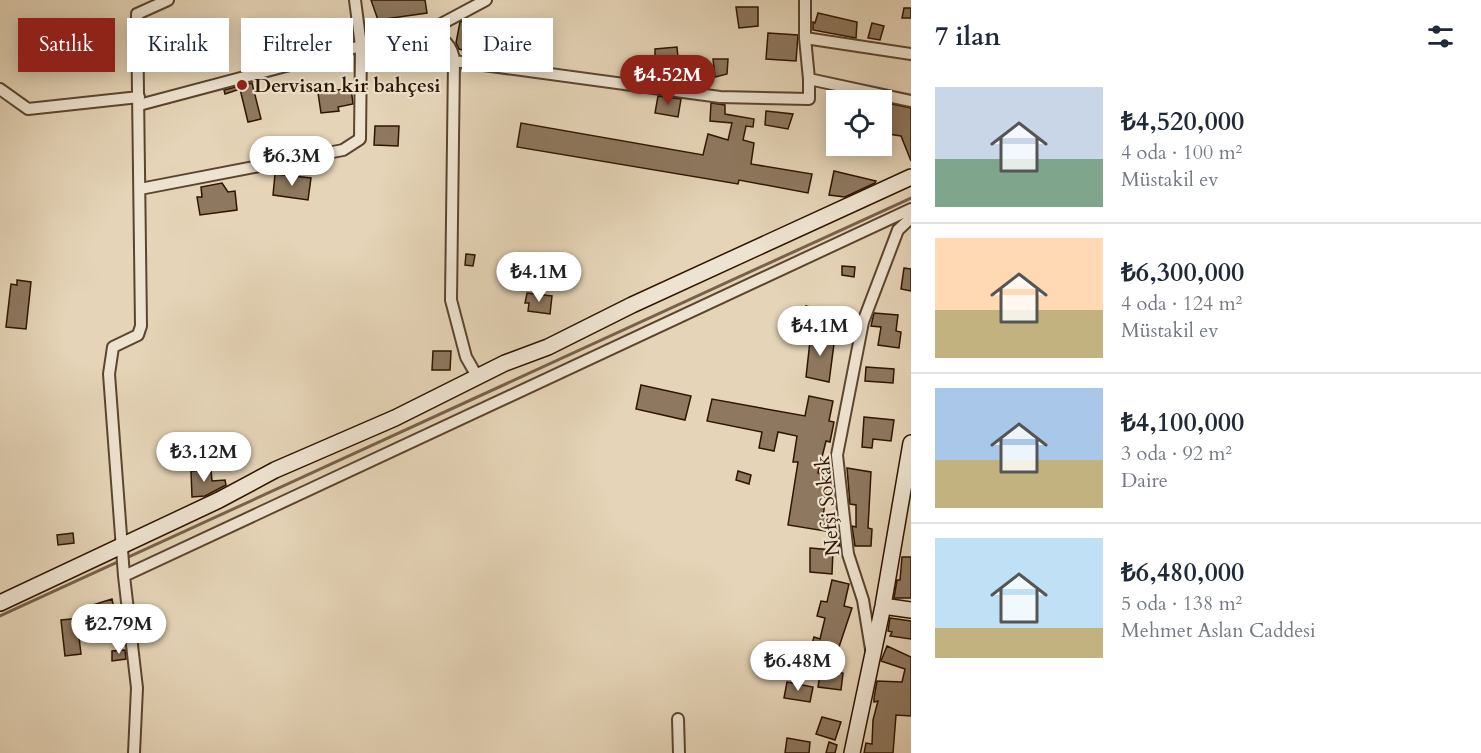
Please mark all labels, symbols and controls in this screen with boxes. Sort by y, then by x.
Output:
chip: Satılık [18,18,115,72]
chip: Kiralık [127,18,229,72]
chip: Filtreler [241,18,353,72]
chip: Yeni [365,18,450,72]
chip: Daire [462,18,553,72]
text: 7 ilan [935,19,1001,54]
icon: filters [1424,20,1457,53]
pin: ₺4.52M [619,55,717,106]
text: ₺4.52M [634,61,702,88]
place label: Dervisan kir bahçesi [254,72,441,99]
marker: Dervisan kir bahçesi [235,78,249,92]
map controls [826,90,892,156]
button: locate [826,90,892,156]
text: ₺4,520,000 [1121,104,1244,139]
icon: home [983,111,1055,183]
pin: ₺6.3M [250,136,334,187]
text: 4 oda · 100 m² [1121,139,1242,166]
text: ₺6.3M [263,142,321,169]
text: Müstakil ev [1121,166,1218,193]
pin: ₺4.1M [497,252,581,303]
text: ₺6,300,000 [1121,255,1244,290]
text: ₺4.1M [510,258,568,285]
icon: home [983,262,1055,334]
text: 4 oda · 124 m² [1121,290,1242,317]
pin: ₺4.1M [778,306,862,357]
text: ₺4.1M [791,312,849,339]
text: Müstakil ev [1121,317,1218,344]
text: ₺4,100,000 [1121,405,1244,440]
icon: home [983,412,1055,484]
pin: ₺3.12M [155,432,253,483]
text: ₺3.12M [170,438,238,465]
text: 3 oda · 92 m² [1121,440,1232,467]
street label: Nefşi Sokak [809,454,846,557]
text: Daire [1121,467,1168,494]
text: ₺6,480,000 [1121,555,1244,590]
icon: home [983,562,1055,634]
text: 5 oda · 138 m² [1121,590,1242,617]
pin: ₺2.79M [70,604,168,655]
text: ₺2.79M [85,610,153,637]
text: Mehmet Aslan Caddesi [1121,617,1316,644]
pin: ₺6.48M [749,641,847,692]
text: ₺6.48M [764,647,832,674]

